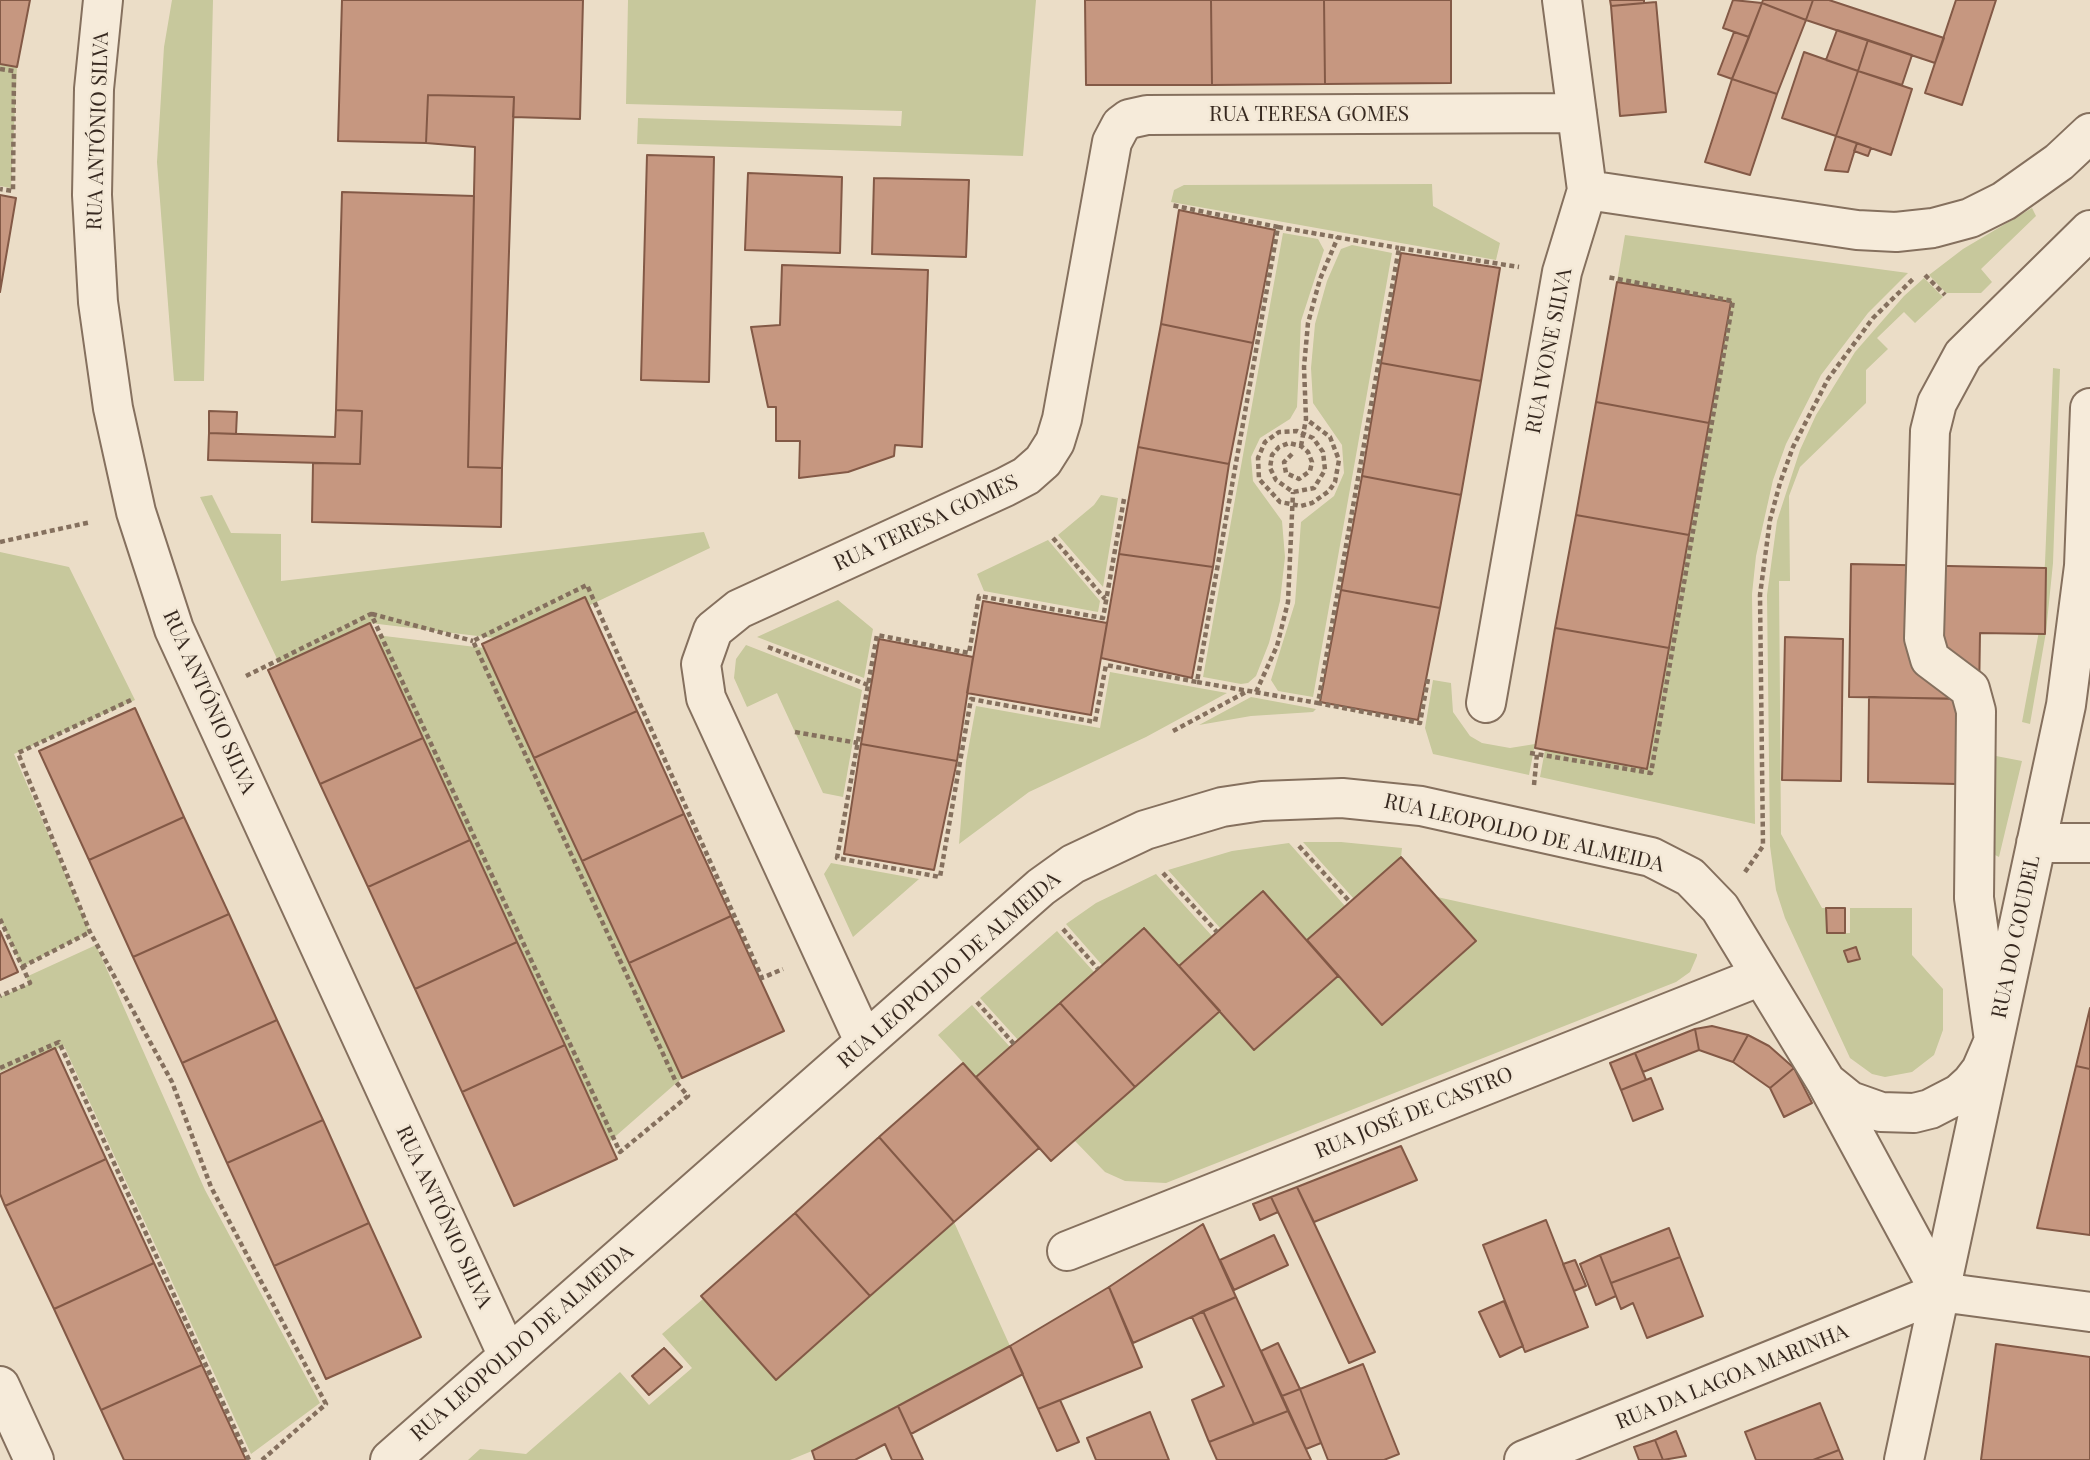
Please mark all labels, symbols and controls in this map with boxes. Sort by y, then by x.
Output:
street label: RUA ANTÓNIO SILVA [82,31,114,231]
street label: RUA TERESA GOMES [1209,101,1409,127]
street label: RUA IVONE SILVA [1521,266,1577,436]
street label: RUA TERESA GOMES [830,469,1022,577]
street label: RUA ANTÓNIO SILVA [157,606,261,798]
street label: RUA LEOPOLDO DE ALMEIDA [1382,788,1666,878]
street label: RUA DO COUDEL [1986,853,2046,1021]
street label: RUA LEOPOLDO DE ALMEIDA [833,867,1065,1073]
street label: RUA JOSÉ DE CASTRO [1311,1062,1517,1164]
street label: RUA ANTÓNIO SILVA [391,1122,497,1312]
street label: RUA LEOPOLDO DE ALMEIDA [406,1240,638,1446]
street label: RUA DA LAGOA MARINHA [1612,1319,1852,1435]

